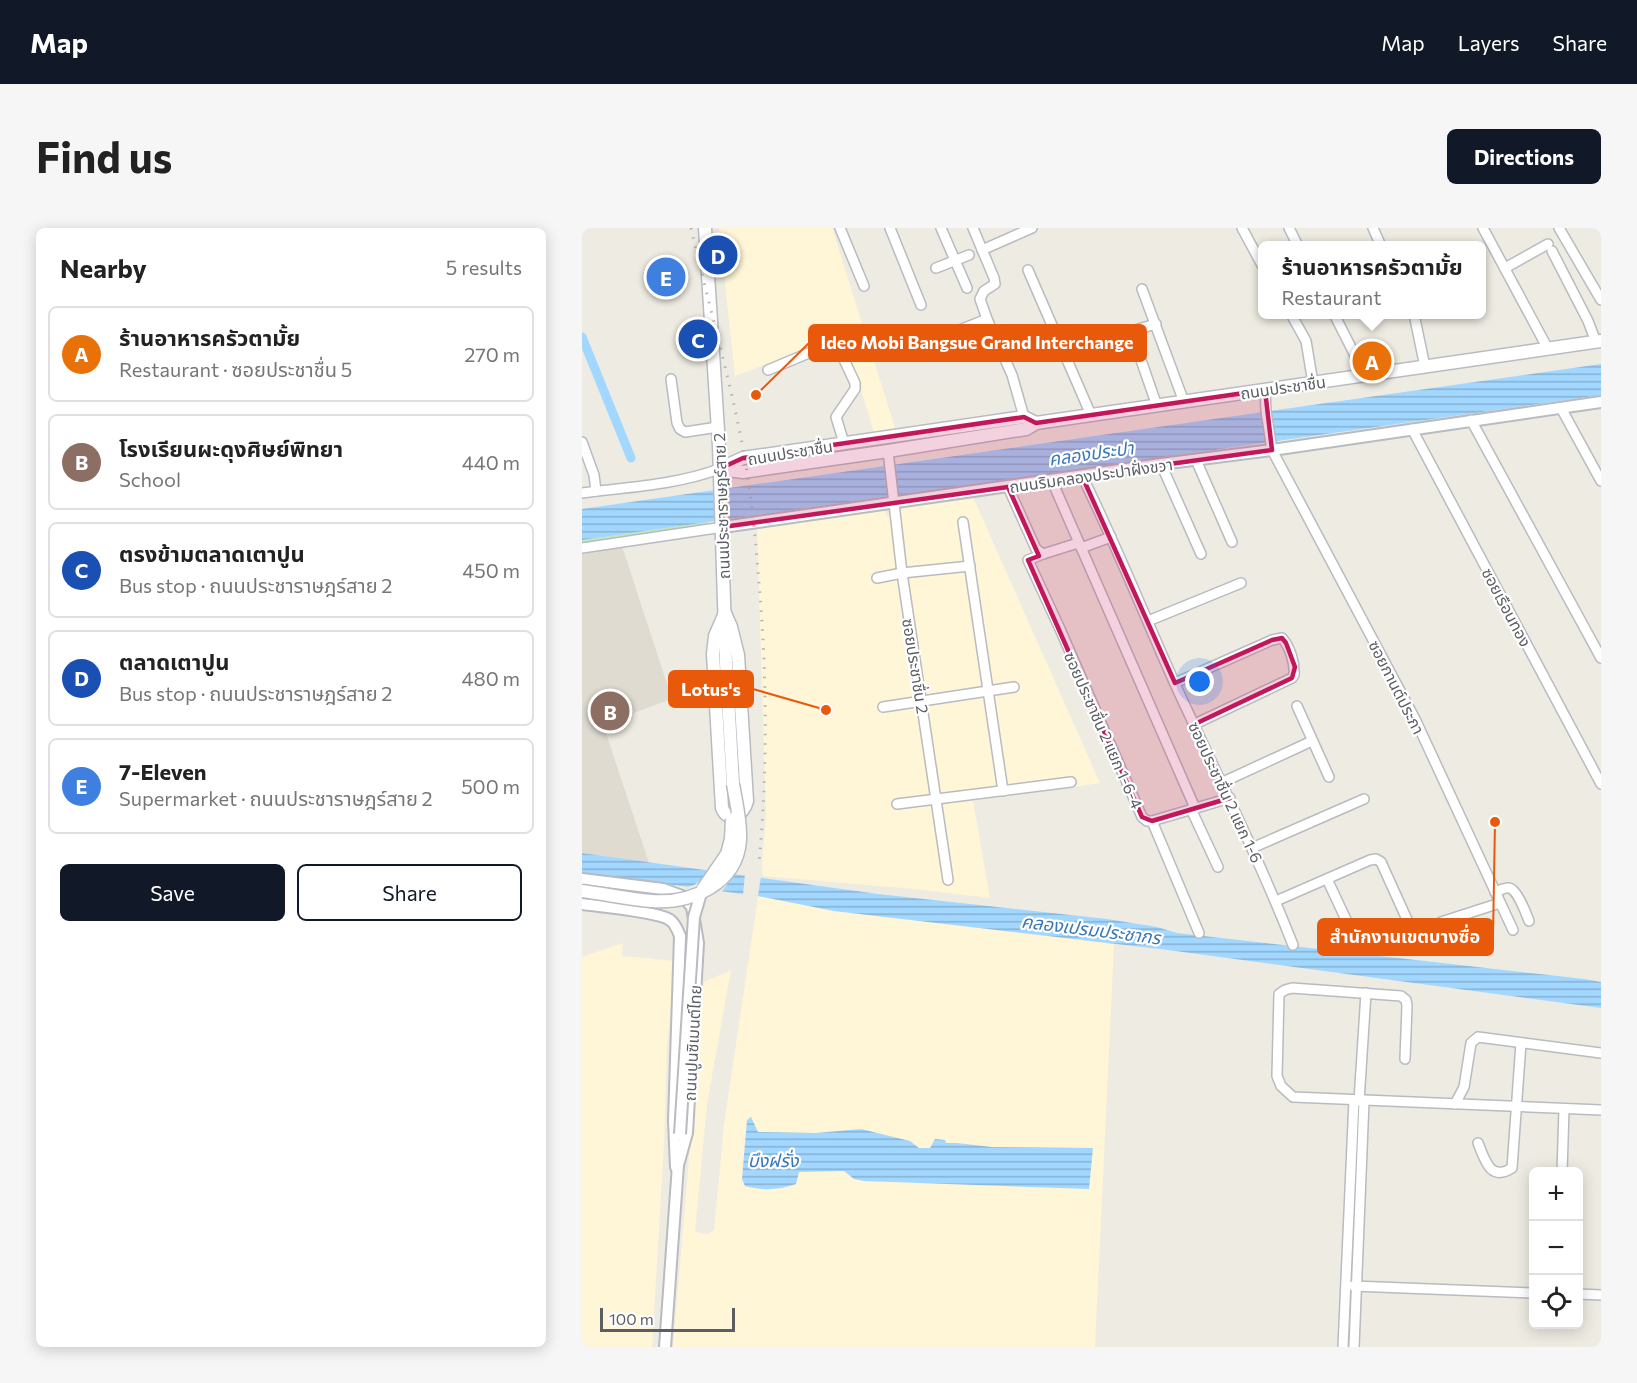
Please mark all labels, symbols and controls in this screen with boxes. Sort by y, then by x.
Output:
text: Map [30,25,88,59]
text: Map [1381,30,1425,55]
text: Layers [1458,30,1520,55]
text: Share [1553,30,1607,55]
button: Directions [1447,129,1601,184]
text: Find us [36,130,172,182]
pin: D [698,232,738,278]
popup [1258,241,1486,319]
text: Nearby [60,252,147,283]
text: ร้านอาหารครัวตามั้ย [1281,253,1463,280]
pin: E [646,254,686,300]
text: 5 results [446,255,522,279]
text: Restaurant [1281,285,1381,309]
pin: C [678,316,718,362]
text: ร้านอาหารครัวตามั้ย [119,324,300,351]
callout: Ideo Mobi Bangsue Grand Interchange [809,325,1146,361]
text: Ideo Mobi Bangsue Grand Interchange [821,331,1133,353]
pin: A [1352,338,1392,384]
text: A [74,342,89,366]
text: 270 m [464,342,520,366]
text: Restaurant · ซอยประชาชื่น 5 [119,357,352,381]
street label: ถนนประชาชื่น [1239,371,1327,402]
street label: ถนนประชาราษฎร์สาย 2 [709,432,733,580]
text: โรงเรียนผะดุงศิษย์พิทยา [119,435,343,462]
street label: ถนนประชาชื่น [746,435,834,468]
water label: คลองประปา [1047,436,1135,470]
text: B [75,450,88,474]
text: 440 m [462,450,520,474]
street label: ถนนริมคลองประปาฝั่งขวา [1008,454,1174,496]
text: School [119,467,181,491]
text: ตรงข้ามตลาดเตาปูน [119,540,305,567]
text: C [75,558,88,582]
text: 450 m [462,558,520,582]
street label: ซอยเรือนทอง [1478,564,1536,650]
text: Bus stop · ถนนประชาราษฎร์สาย 2 [119,573,392,597]
street label: ซอยประชาชื่น 2 [899,617,934,715]
street label: ซอยกานต์ประภา [1365,637,1429,737]
text: ตลาดเตาปูน [119,648,230,675]
street label: ซอยประชาชื่น 2 แยก 1-6-4 [1061,648,1148,812]
text: D [74,666,89,690]
text: 480 m [462,666,520,690]
your location [1185,667,1214,696]
callout: Lotus's [669,671,753,707]
text: Lotus's [681,678,741,700]
text: Bus stop · ถนนประชาราษฎร์สาย 2 [119,681,392,705]
pin: B [591,688,630,734]
street label: ซอยประชาชื่น 2 แยก 1-6 [1185,718,1268,866]
text: 7-Eleven [119,758,207,785]
text: E [76,774,87,798]
text: 500 m [461,774,520,798]
text: Supermarket · ถนนประชาราษฎร์สาย 2 [119,786,433,810]
button: Save [60,864,285,921]
button: Share [297,864,522,921]
water label: คลองเปรมประชากร [1020,910,1163,949]
callout: สำนักงานเขตบางซื่อ [1318,919,1493,955]
text: สำนักงานเขตบางซื่อ [1330,924,1480,947]
street label: ถนนปูนซิเมนต์ไทย [679,984,706,1102]
water label: บึงฝรั่ง [748,1149,800,1171]
map controls [1529,1167,1583,1329]
button: + [1529,1167,1583,1221]
button: − [1529,1221,1583,1275]
button: locate [1529,1275,1583,1329]
scale bar [600,1305,735,1332]
text: 100 m [609,1309,654,1328]

